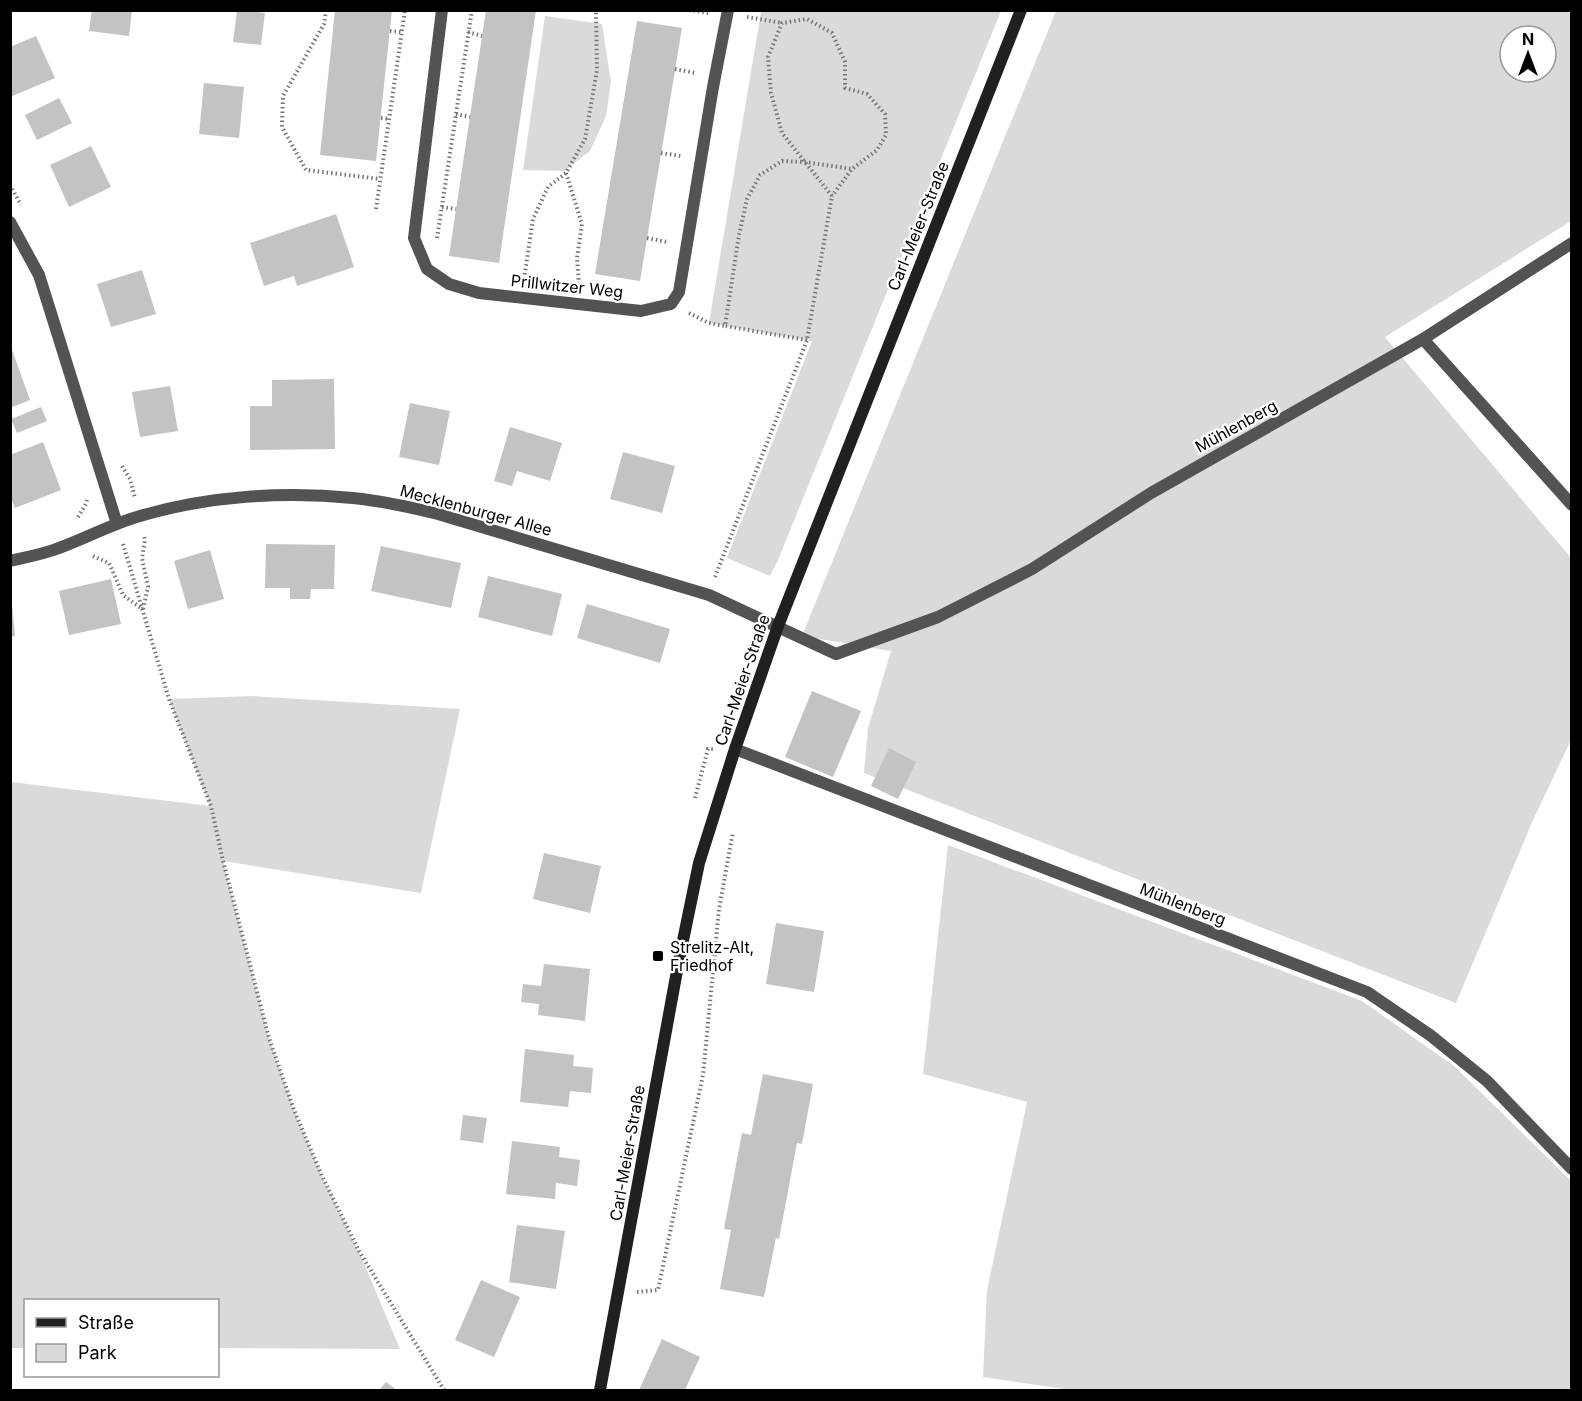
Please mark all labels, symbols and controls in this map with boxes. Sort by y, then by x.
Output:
north arrow [1498,24,1558,84]
text: N [1522,29,1534,49]
street label: Carl-Meier-Straße [883,158,953,294]
street label: Prillwitzer Weg [510,270,624,302]
street label: Mühlenberg [1191,395,1281,457]
street label: Mecklenburger Allee [398,480,554,540]
street label: Carl-Meier-Straße [710,612,774,748]
street label: Mühlenberg [1137,878,1229,930]
place label: Strelitz-Alt, Friedhof [670,937,754,975]
marker: Strelitz-Alt, Friedhof [651,949,665,963]
street label: Carl-Meier-Straße [605,1084,649,1222]
legend [24,1299,219,1377]
text: Straße [78,1312,134,1333]
text: Park [78,1342,117,1363]

